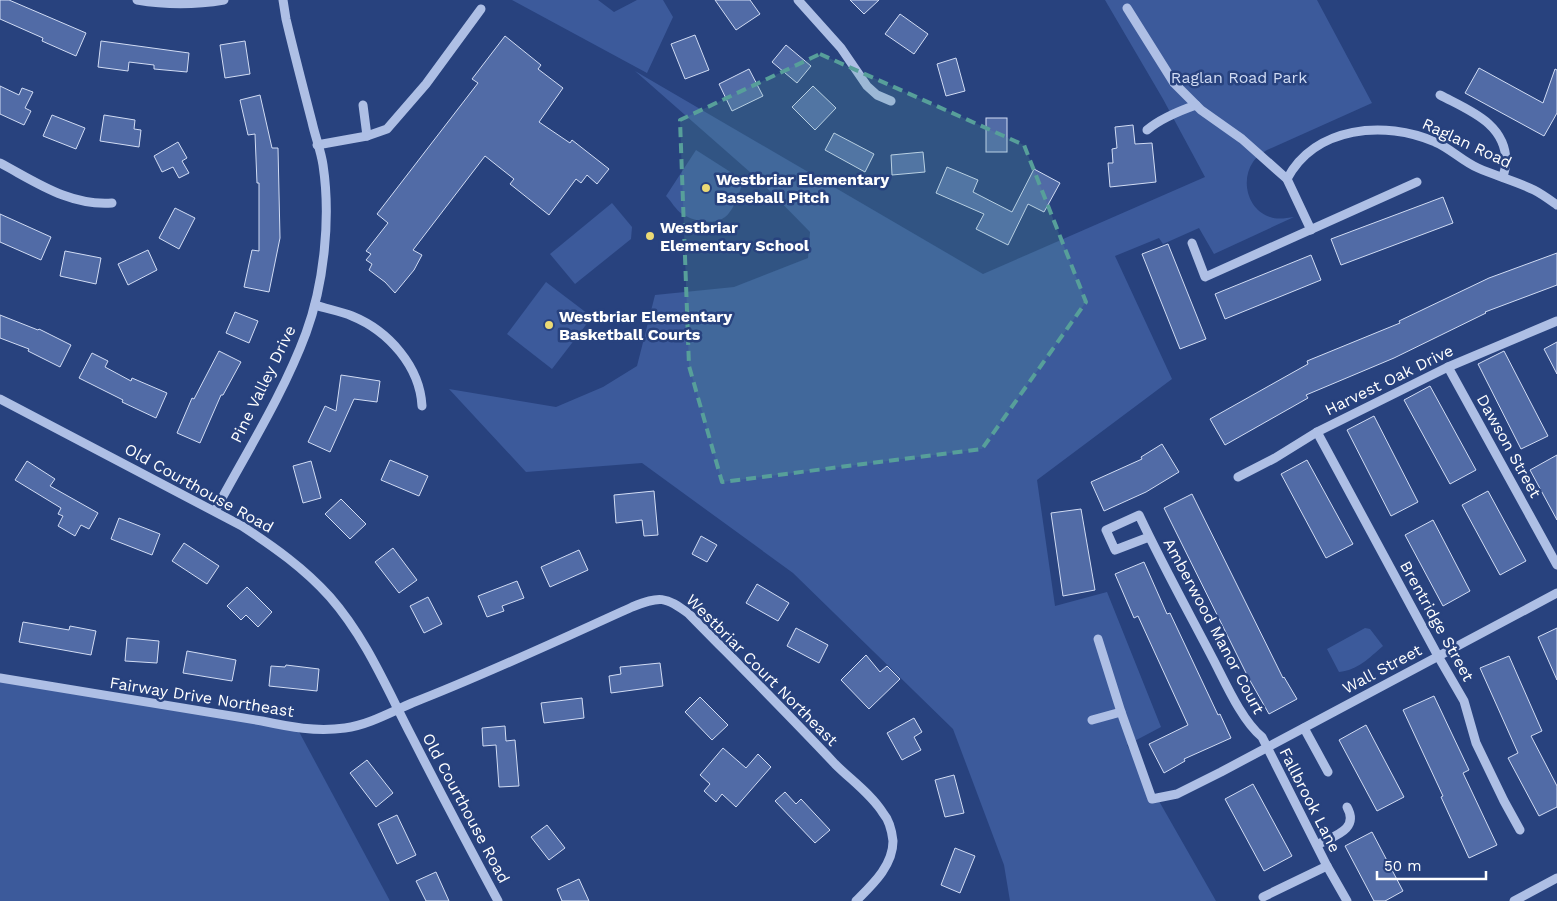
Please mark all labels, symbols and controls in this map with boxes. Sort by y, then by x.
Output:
park label: Raglan Road Park [1171,68,1307,87]
street label: Raglan Road [1419,114,1515,172]
place label: Westbriar Elementary Baseball Pitch [716,170,890,207]
marker: Westbriar Elementary Baseball Pitch [700,182,712,194]
place label: Westbriar Elementary School [660,218,810,255]
marker: Westbriar Elementary School [644,230,656,242]
place label: Westbriar Elementary Basketball Courts [559,307,733,344]
marker: Westbriar Elementary Basketball Courts [543,319,555,331]
street label: Pine Valley Drive [226,322,300,446]
street label: Harvest Oak Drive [1322,341,1456,419]
street label: Dawson Street [1473,391,1545,501]
street label: Old Courthouse Road [121,439,277,537]
street label: Amberwood Manor Court [1160,535,1269,717]
street label: Brentridge Street [1396,558,1478,685]
street label: Westbriar Court Northeast [682,590,842,750]
street label: Wall Street [1339,640,1425,698]
street label: Fairway Drive Northeast [108,673,296,721]
street label: Old Courthouse Road [418,730,514,886]
street label: Fallbrook Lane [1275,744,1345,856]
scale bar [1377,848,1486,880]
text: 50 m [1384,857,1421,875]

